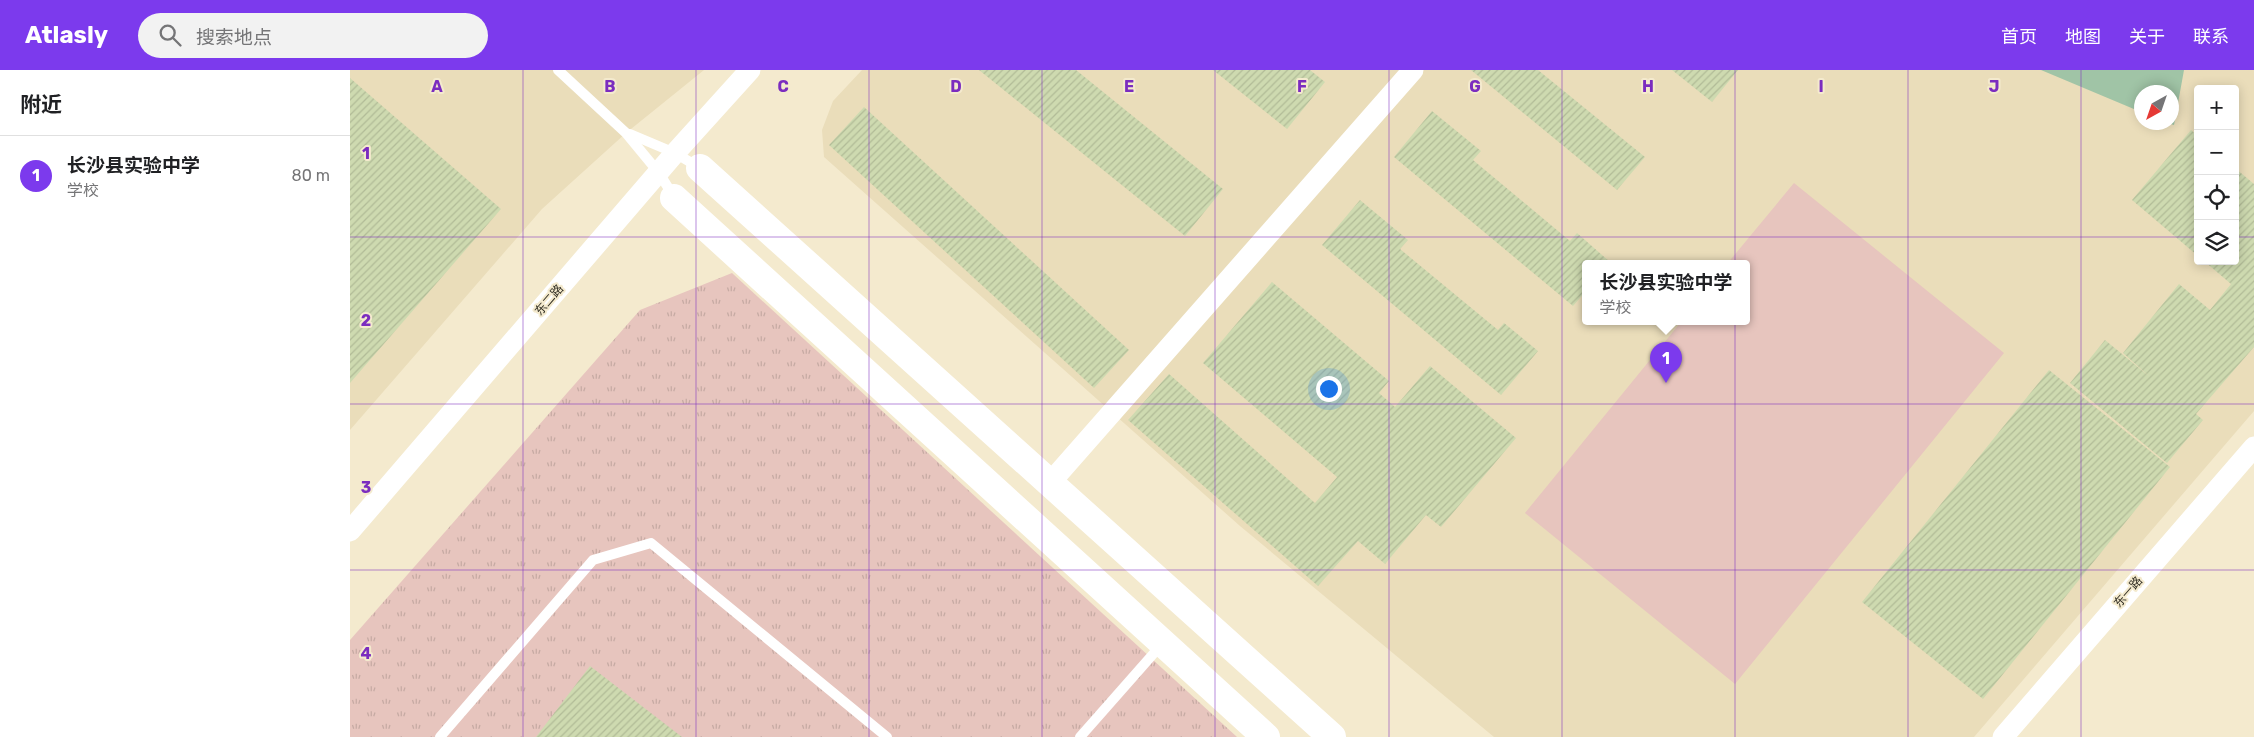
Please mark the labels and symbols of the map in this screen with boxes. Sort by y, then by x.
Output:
text: A [431,77,443,96]
text: B [604,77,616,96]
text: C [777,77,789,96]
text: D [950,77,962,96]
text: E [1124,77,1134,96]
text: F [1297,77,1307,96]
text: G [1469,77,1481,96]
text: H [1642,77,1654,96]
text: I [1818,77,1824,96]
text: J [1989,77,1999,96]
north arrow [2134,85,2179,130]
text: 1 [362,144,370,163]
street label: 东二路 [532,282,566,318]
text: 2 [361,311,371,330]
pin: 1 [1650,342,1682,383]
your location [1316,376,1342,402]
text: 3 [361,478,371,497]
street label: 东一路 [2111,574,2145,610]
text: 4 [361,644,372,663]

